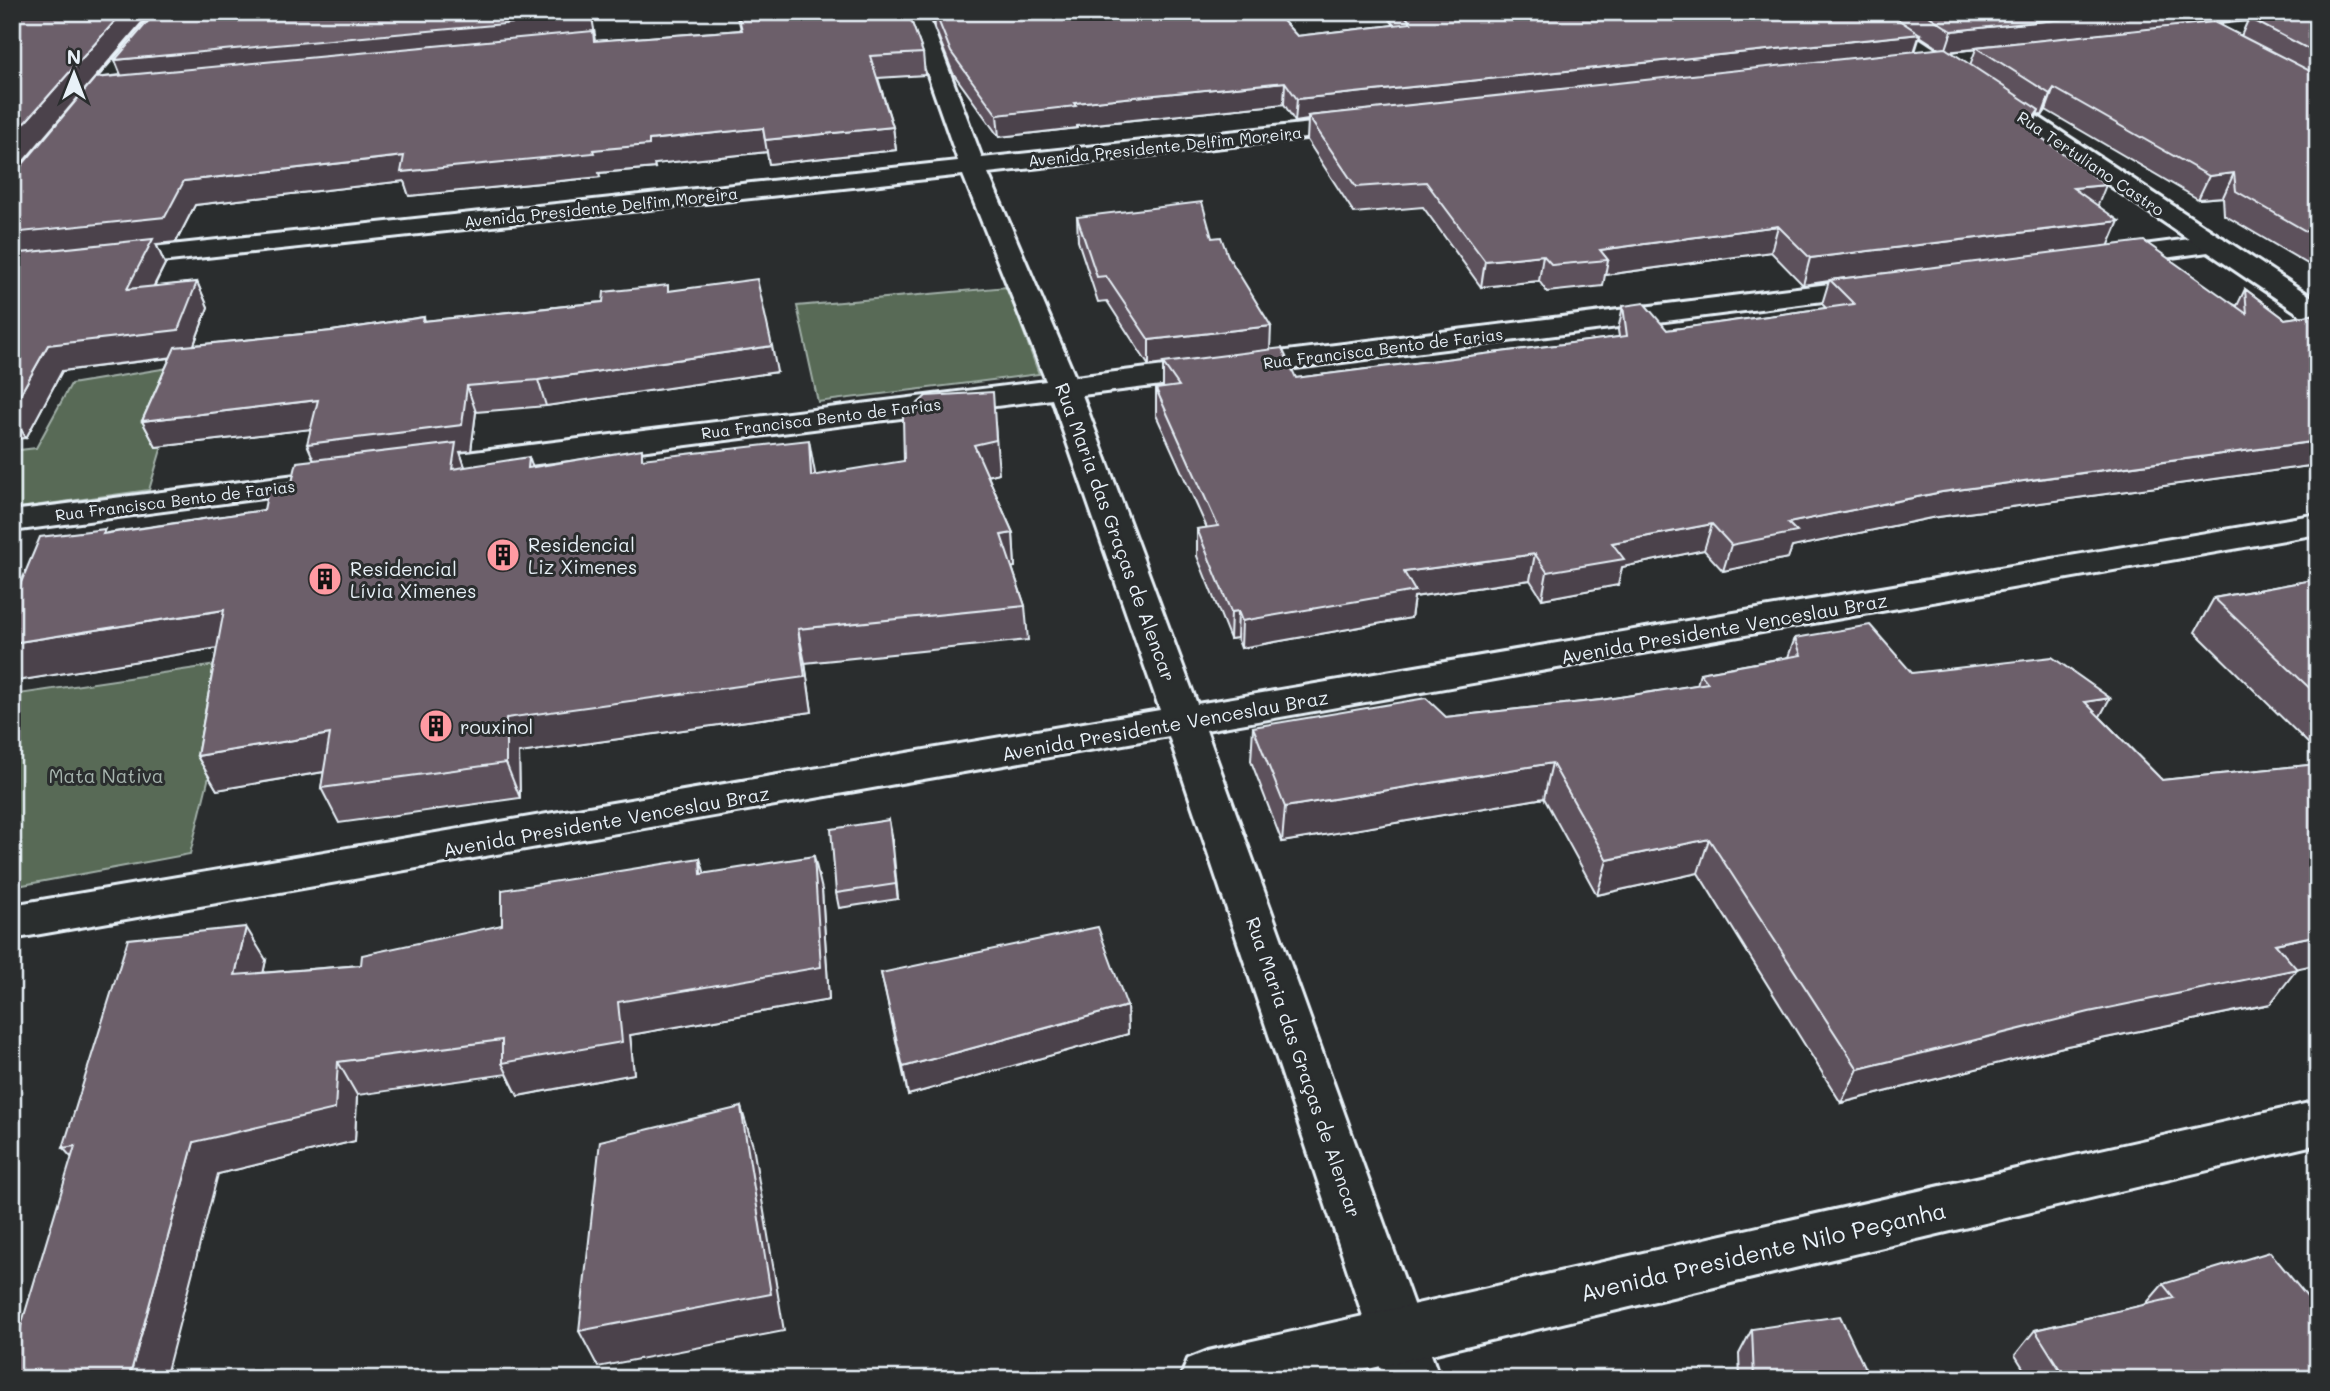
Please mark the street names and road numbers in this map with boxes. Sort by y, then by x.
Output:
street label: Rua Tertuliano Castro [2013,106,2169,220]
street label: Avenida Presidente Delfim Moreira [1027,121,1303,171]
street label: Avenida Presidente Delfim Moreira [463,182,739,232]
street label: Rua Francisca Bento de Farias [1262,323,1504,373]
street label: Rua Maria das Graças de Alencar [1050,379,1182,685]
street label: Rua Francisca Bento de Farias [700,393,942,443]
street label: Rua Francisca Bento de Farias [54,475,296,525]
street label: Avenida Presidente Venceslau Braz [1559,587,1889,669]
street label: Avenida Presidente Venceslau Braz [1000,684,1330,766]
street label: Avenida Presidente Venceslau Braz [441,780,771,862]
street label: Rua Maria das Graças de Alencar [1241,913,1367,1221]
street label: Avenida Presidente Nilo Peçanha [1577,1194,1949,1308]

